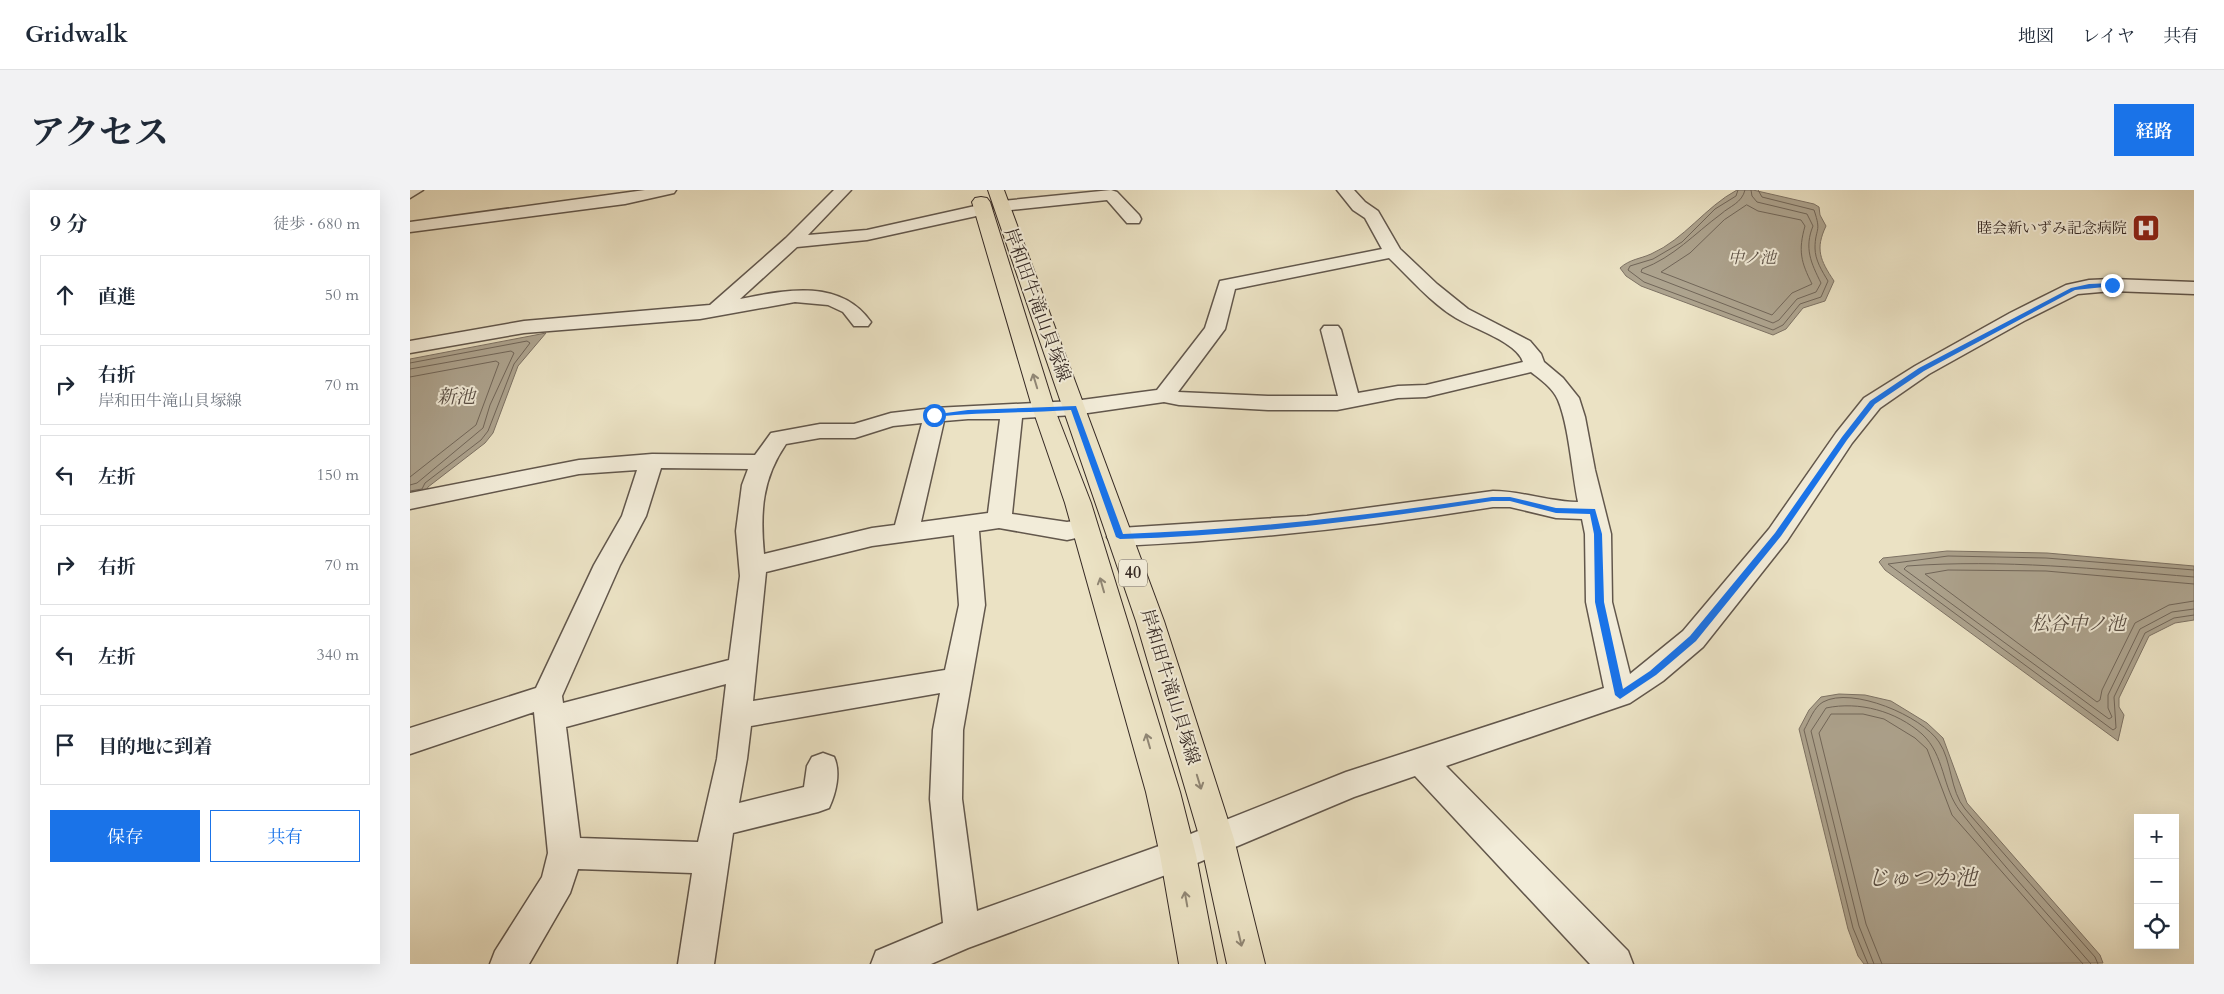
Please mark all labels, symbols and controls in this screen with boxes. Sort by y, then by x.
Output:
text: Gridwalk [25,18,128,51]
text: 地図 [2018,24,2054,49]
text: レイヤ [2082,24,2135,49]
text: 共有 [2163,24,2199,49]
button: 経路 [2114,104,2194,156]
text: アクセス [30,109,169,157]
text: 9 分 [50,210,87,239]
text: 徒歩 · 680 m [273,213,360,235]
hospital icon: 睦会新いずみ記念病院 [2131,213,2161,243]
place label: 睦会新いずみ記念病院 [1977,218,2127,238]
street label: 岸和田牛滝山貝塚線 [998,225,1076,385]
water label: 中ノ池 [1728,247,1778,269]
route end [2101,274,2124,297]
icon: ahead [51,281,79,309]
text: 直進 [98,284,136,310]
text: 50 m [325,284,359,306]
text: 右折 [98,362,136,388]
icon: right [51,371,79,399]
one-way arrow [1030,373,1040,389]
text: 70 m [325,374,359,396]
water label: 新池 [437,384,477,410]
text: 岸和田牛滝山貝塚線 [98,390,242,412]
route start [923,404,946,427]
icon: left [51,461,79,489]
text: 左折 [98,464,136,490]
text: 150 m [317,464,359,486]
icon: right [51,551,79,579]
text: 右折 [98,554,136,580]
text: 70 m [325,554,359,576]
road number: 40 [1119,559,1147,586]
one-way arrow [1096,578,1106,594]
street label: 岸和田牛滝山貝塚線 [1134,606,1206,768]
water label: 松谷中ノ池 [2030,611,2127,637]
icon: left [51,641,79,669]
text: 左折 [98,644,136,670]
text: 340 m [317,644,359,666]
icon: arrive [51,731,79,759]
text: 目的地に到着 [98,734,212,760]
one-way arrow [1142,734,1152,750]
one-way arrow [1195,774,1205,790]
button: 保存 [50,810,200,862]
button: 共有 [210,810,360,862]
map controls [2134,814,2179,949]
button: + [2134,814,2179,859]
button: − [2134,859,2179,904]
water label: じゅつか池 [1867,863,1980,893]
one-way arrow [1181,891,1191,907]
button: locate [2134,904,2179,949]
one-way arrow [1236,931,1245,947]

